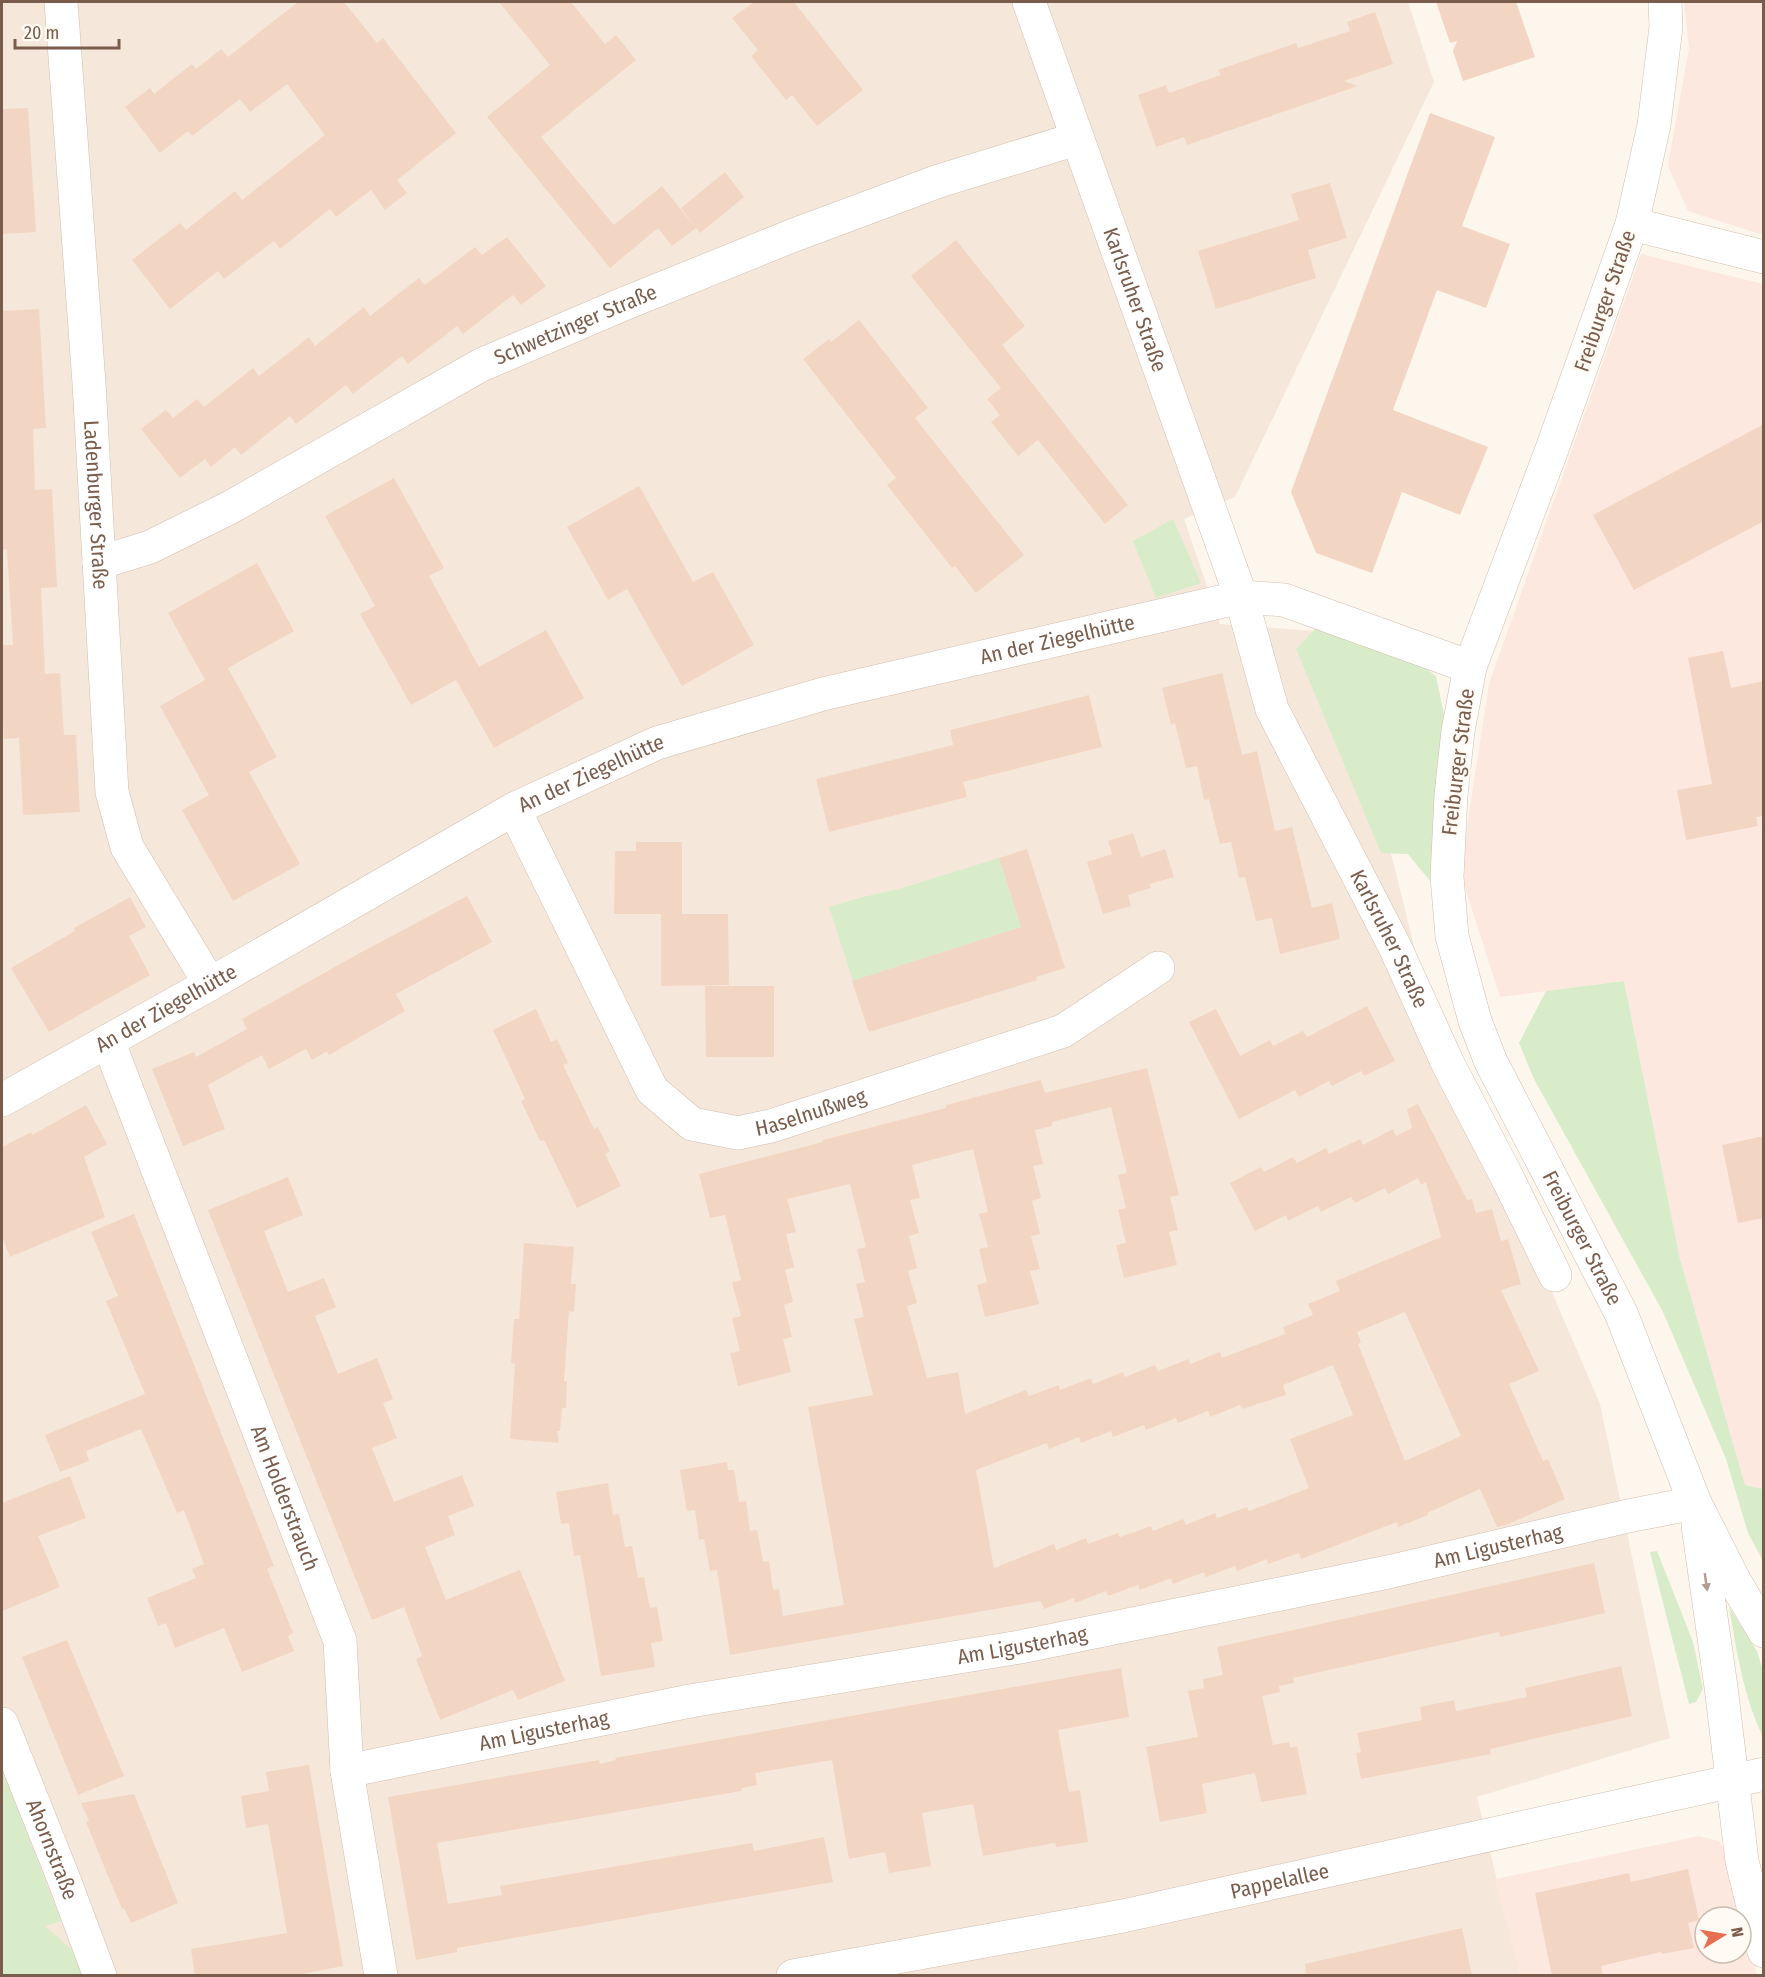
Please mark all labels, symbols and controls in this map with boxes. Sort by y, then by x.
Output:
scale bar [15,12,118,50]
text: 20 m [24,22,59,44]
street label: Karlsruher Straße [1097,224,1173,375]
street label: Freiburger Straße [1569,227,1641,375]
street label: Schwetzinger Straße [490,279,661,371]
street label: Ladenburger Straße [78,419,114,590]
street label: An der Ziegelhütte [977,609,1137,670]
street label: Freiburger Straße [1436,687,1480,837]
street label: An der Ziegelhütte [514,729,667,818]
street label: Karlsruher Straße [1344,865,1434,1012]
street label: An der Ziegelhütte [91,958,241,1058]
street label: Haselnußweg [753,1083,870,1142]
street label: Freiburger Straße [1537,1166,1628,1310]
street label: Am Holderstrauch [245,1422,325,1575]
street label: Am Ligusterhag [1431,1519,1565,1574]
one-way arrow [1701,1573,1710,1592]
street label: Am Ligusterhag [955,1621,1090,1670]
street label: Am Ligusterhag [477,1705,611,1757]
street label: Ahornstraße [20,1795,83,1903]
street label: Pappelallee [1228,1858,1332,1905]
north arrow [1693,1905,1753,1965]
text: N [1727,1926,1747,1939]

